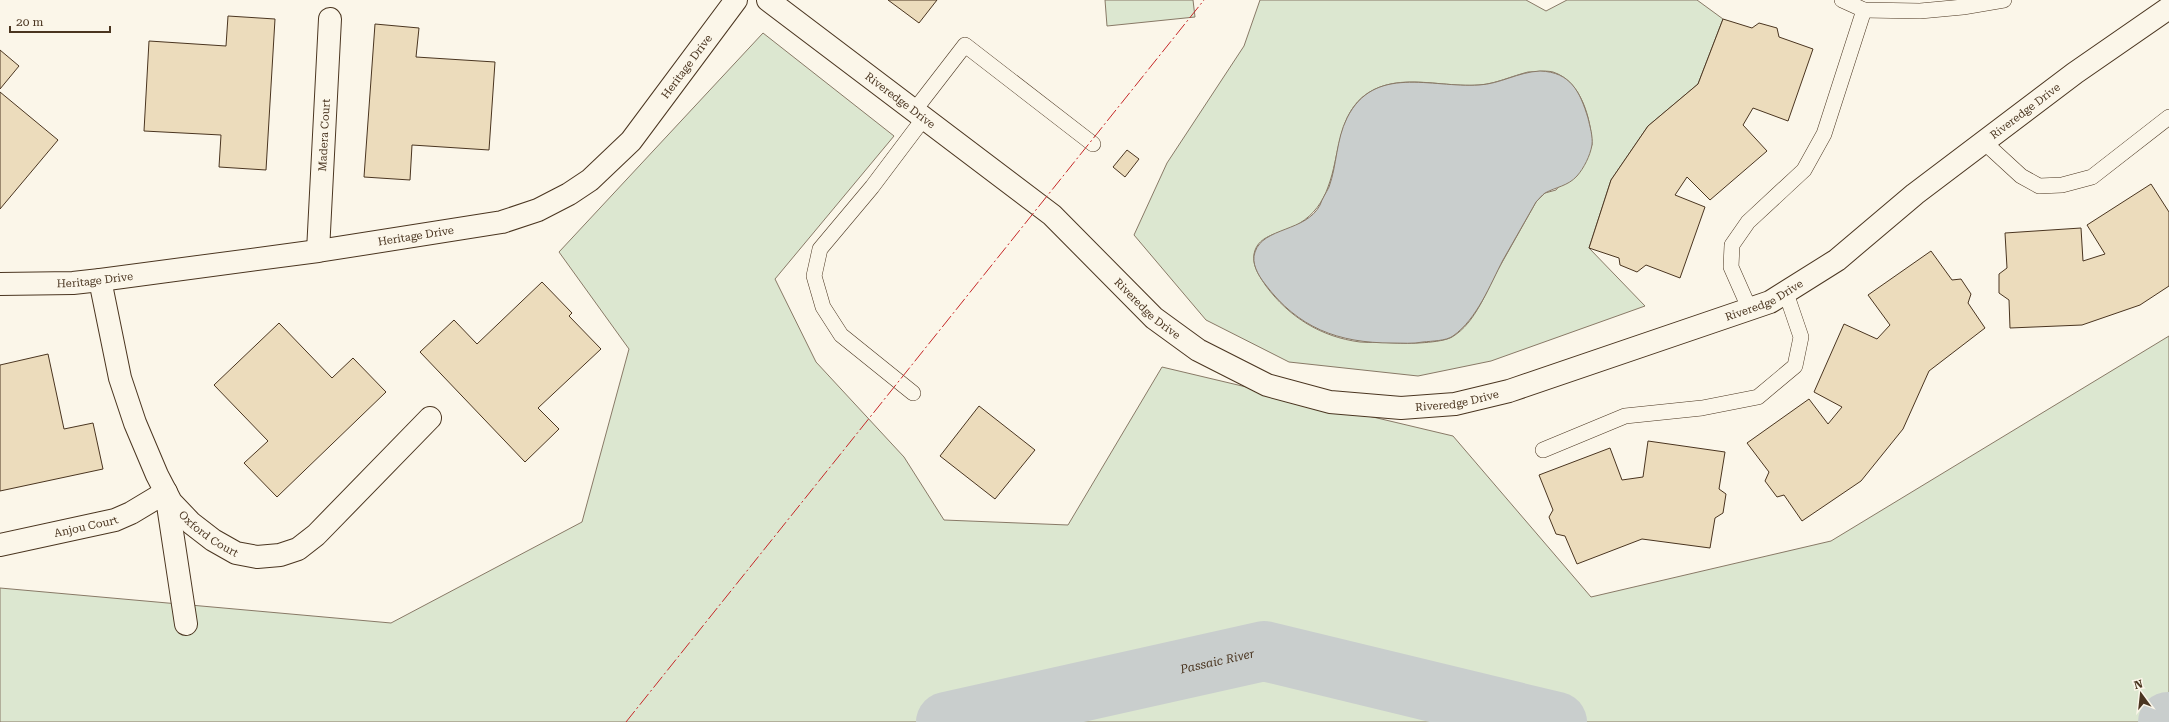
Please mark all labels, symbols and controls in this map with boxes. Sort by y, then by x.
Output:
scale bar [10,8,110,34]
text: 20 m [16,15,43,29]
street label: Heritage Drive [659,32,715,101]
street label: Riveredge Drive [862,70,938,131]
street label: Riveredge Drive [1988,81,2063,142]
street label: Madera Court [316,98,333,172]
street label: Heritage Drive [377,224,455,248]
street label: Heritage Drive [57,270,134,290]
street label: Riveredge Drive [1111,276,1183,342]
street label: Riveredge Drive [1723,277,1805,324]
street label: Riveredge Drive [1415,388,1500,414]
street label: Oxford Court [176,508,241,560]
street label: Anjou Court [53,513,120,540]
water label: Passaic River [1178,646,1256,677]
north arrow [2121,674,2161,714]
text: N [2133,677,2145,692]

